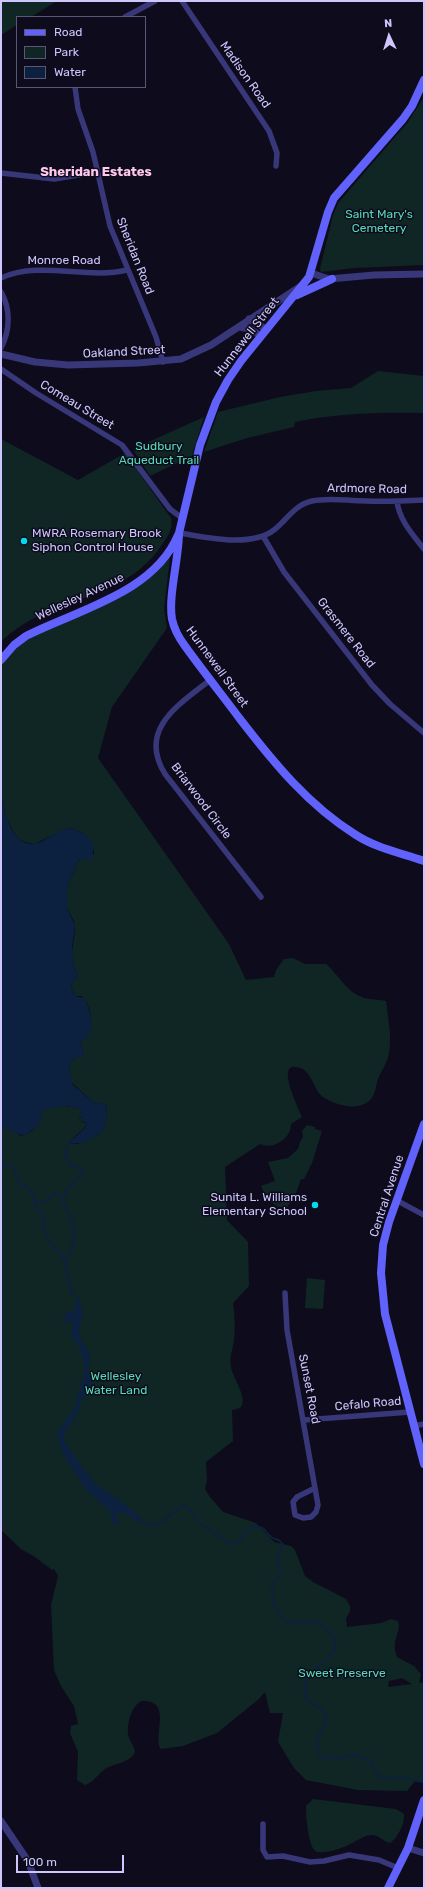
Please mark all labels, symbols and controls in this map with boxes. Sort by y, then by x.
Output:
legend [16,16,146,88]
north arrow [369,16,409,56]
text: N [384,17,393,30]
text: Road [54,25,82,39]
street label: Madison Road [217,39,273,111]
text: Park [54,45,79,59]
text: Water [54,65,86,79]
district label: Sheridan Estates [40,164,152,180]
park label: Saint Mary's Cemetery [345,208,413,236]
street label: Sheridan Road [113,216,157,296]
street label: Monroe Road [27,254,101,268]
street label: Hunnewell Street [212,295,282,379]
street label: Oakland Street [82,343,166,361]
street label: Comeau Street [37,377,117,433]
park label: Sudbury Aqueduct Trail [119,440,199,468]
street label: Ardmore Road [327,481,407,497]
place label: MWRA Rosemary Brook Siphon Control House [32,527,161,555]
marker: MWRA Rosemary Brook Siphon Control House [19,536,29,546]
street label: Wellesley Avenue [34,570,126,624]
street label: Grasmere Road [314,595,378,671]
street label: Hunnewell Street [183,624,251,710]
street label: Briarwood Circle [168,760,234,842]
street label: Central Avenue [367,1153,407,1239]
place label: Sunita L. Williams Elementary School [202,1191,307,1219]
marker: Sunita L. Williams Elementary School [310,1200,320,1210]
street label: Sunset Road [295,1353,323,1425]
park label: Wellesley Water Land [85,1370,147,1398]
street label: Cefalo Road [334,1394,402,1414]
park label: Sweet Preserve [298,1667,386,1681]
scale bar [18,1847,126,1873]
text: 100 m [23,1855,57,1869]

